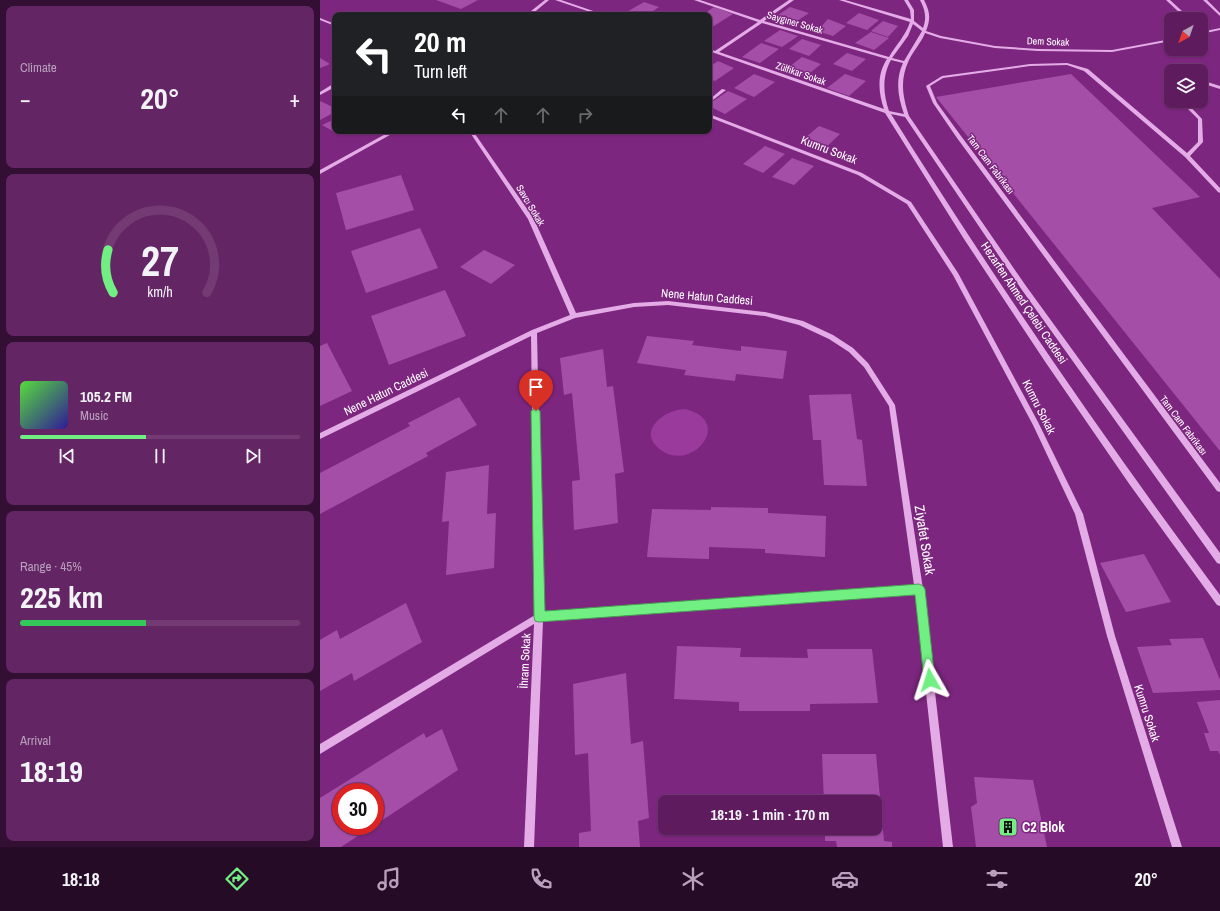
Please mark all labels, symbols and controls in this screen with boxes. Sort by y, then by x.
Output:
street label: Saygıner Sokak [765,8,825,37]
north arrow [1164,12,1208,56]
map controls [1164,12,1208,108]
text: 20 m [414,23,466,61]
icon: left [348,28,400,80]
street label: Dem Sokak [1027,34,1070,49]
text: Climate [20,59,57,76]
text: Turn left [414,59,467,84]
street label: Zülfikar Sokak [774,59,829,88]
button: layers [1164,64,1208,108]
text: 20° [140,78,180,118]
text: − [20,84,31,114]
text: + [289,84,300,114]
icon: left [448,104,470,126]
icon: ahead [490,104,512,126]
icon: ahead [532,104,554,126]
icon: right [574,104,596,126]
street label: Kumru Sokak [799,132,860,168]
street label: Tam Cam Fabrikası [964,132,1017,197]
street label: Savcı Sokak [513,182,548,229]
text: 27 [141,233,179,289]
street label: Hezarfen Ahmed Çelebi Caddesi [977,239,1071,367]
text: km/h [147,282,173,301]
street label: Nene Hatun Caddesi [661,285,753,309]
street label: Nene Hatun Caddesi [341,365,431,419]
pin [519,370,553,411]
icon: arrive [525,376,547,398]
street label: Kumru Sokak [1018,377,1060,437]
text: 105.2 FM [80,386,132,407]
street label: Tam Cam Fabrikası [1157,393,1210,458]
text: Music [80,407,108,424]
icon: previous [56,445,78,467]
icon: pause [149,445,171,467]
icon: next [242,445,264,467]
street label: Ziyafet Sokak [911,504,939,576]
text: Range · 45% [20,558,82,575]
text: 225 km [20,577,103,617]
street label: İhram Sokak [516,633,534,689]
position arrow [909,659,951,701]
street label: Kumru Sokak [1130,682,1164,744]
text: Arrival [20,732,51,749]
text: 18:19 [20,751,83,791]
speed limit sign: 30 [332,783,384,835]
text: 18:19 · 1 min · 170 m [711,804,829,825]
building icon: C2 Blok [997,816,1019,838]
place label: C2 Blok [1022,818,1065,836]
icon: directions [223,865,251,893]
icon: music [375,865,403,893]
icon: phone [527,865,555,893]
icon: climate [679,865,707,893]
icon: car [831,865,859,893]
icon: filters [983,865,1011,893]
text: 18:18 [62,867,100,892]
text: 20° [1134,867,1158,892]

